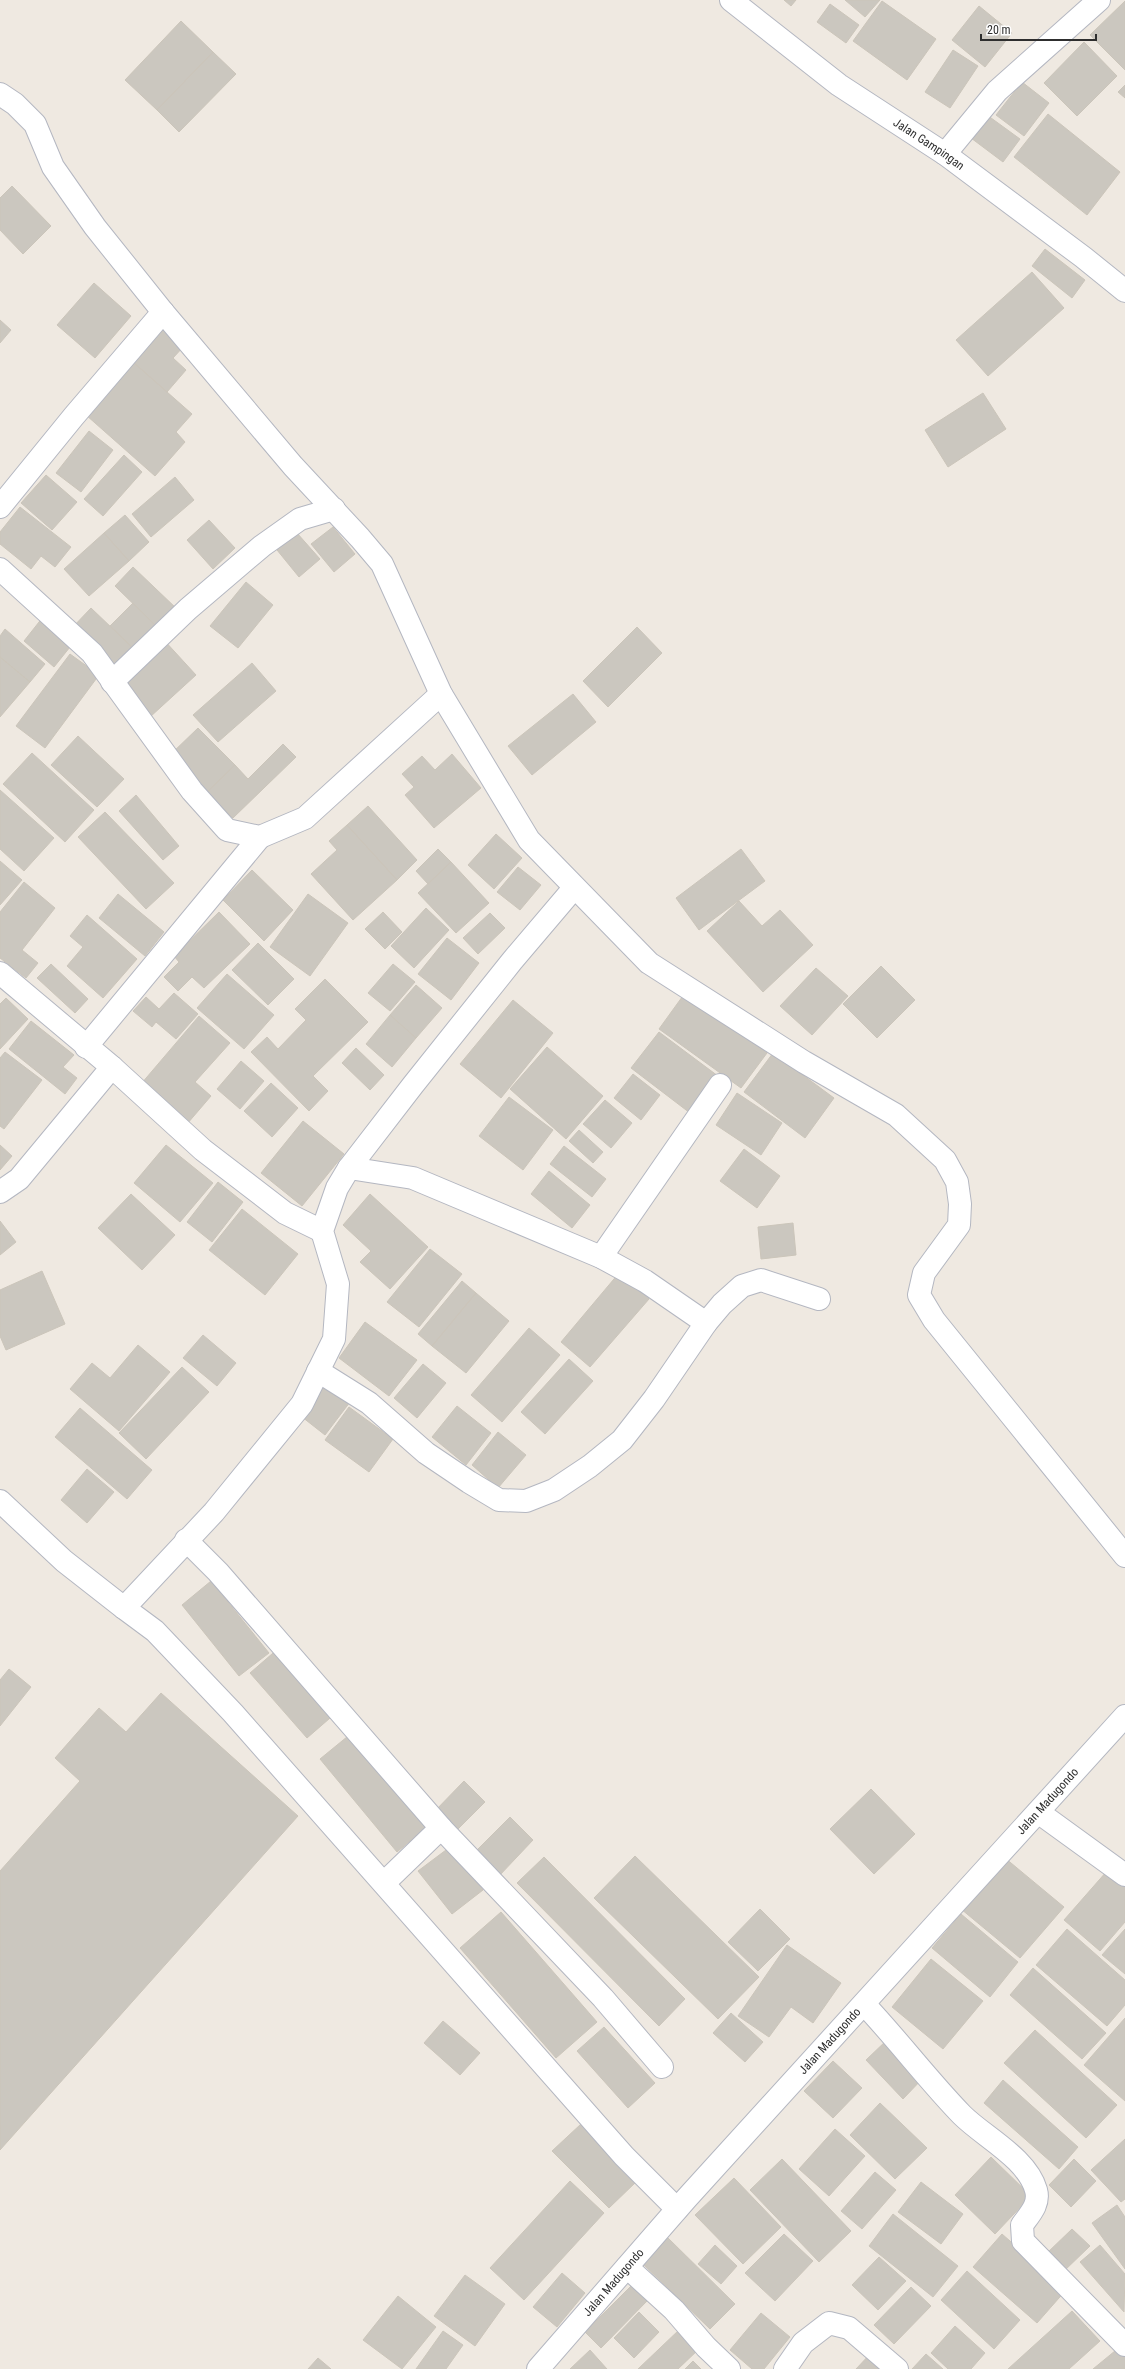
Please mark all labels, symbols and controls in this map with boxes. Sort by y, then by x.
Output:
scale bar [981,16,1096,42]
text: 20 m [987,23,1011,37]
street label: Jalan Gampingan [891,115,967,173]
street label: Jalan Madugondo [1014,1765,1081,1837]
street label: Jalan Madugondo [796,2005,863,2077]
street label: Jalan Madugondo [580,2246,647,2319]

